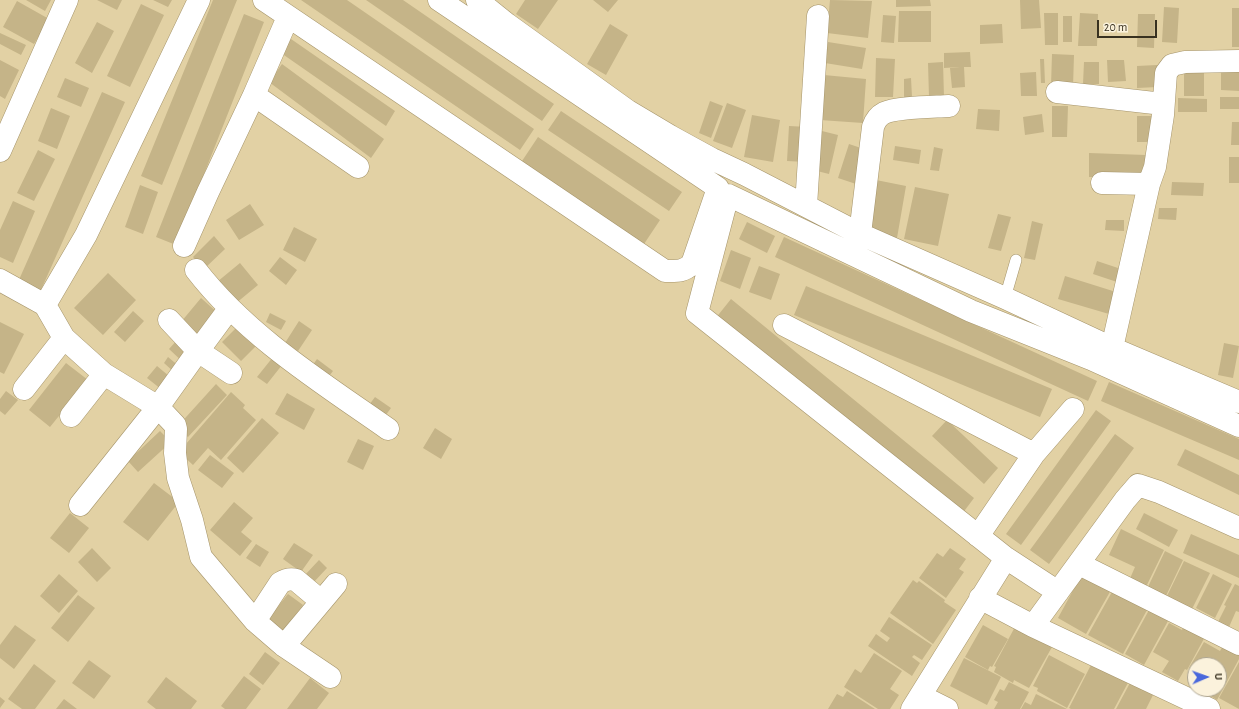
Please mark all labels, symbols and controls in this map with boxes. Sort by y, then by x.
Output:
scale bar [1099,12,1159,38]
text: 20 m [1104,21,1127,33]
north arrow [1187,657,1227,697]
text: U [1213,673,1224,680]

